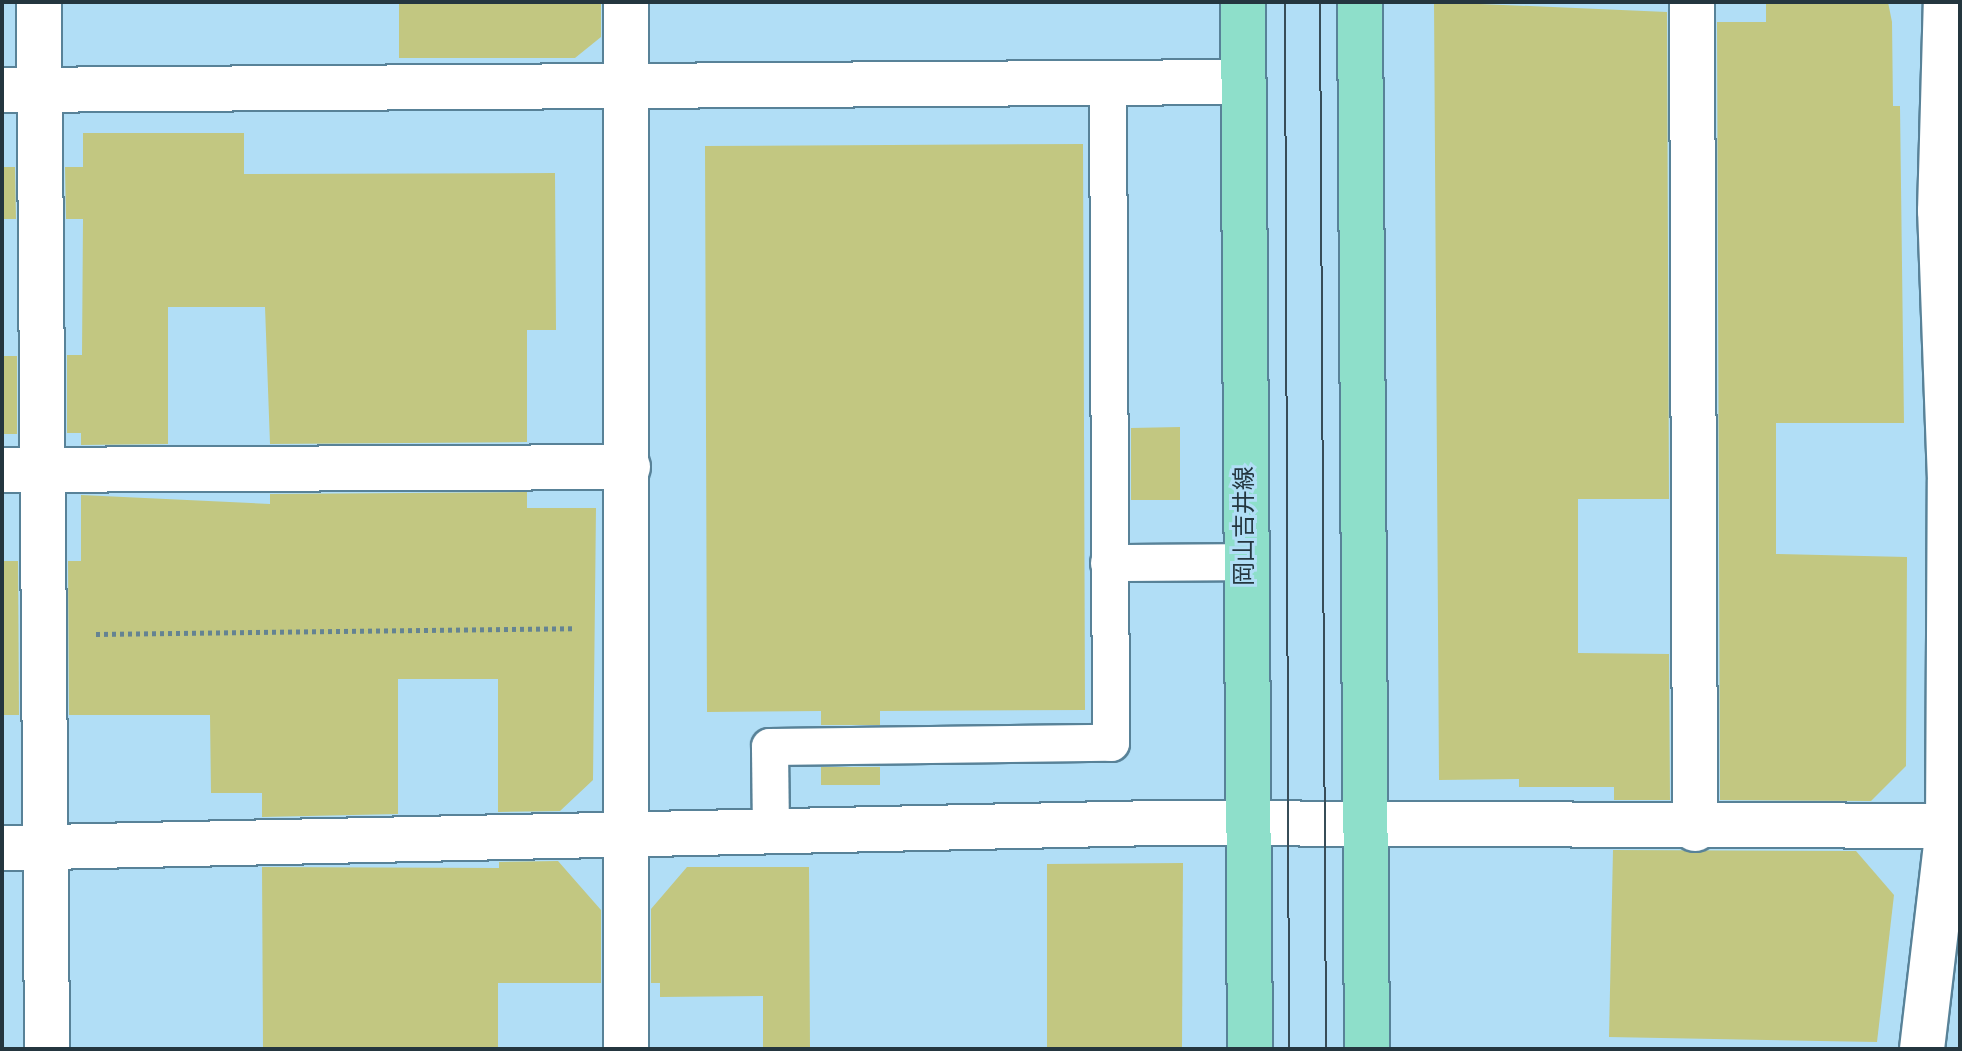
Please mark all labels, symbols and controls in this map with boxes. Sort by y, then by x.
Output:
street label: 岡山吉井線 [1231,466,1259,586]

